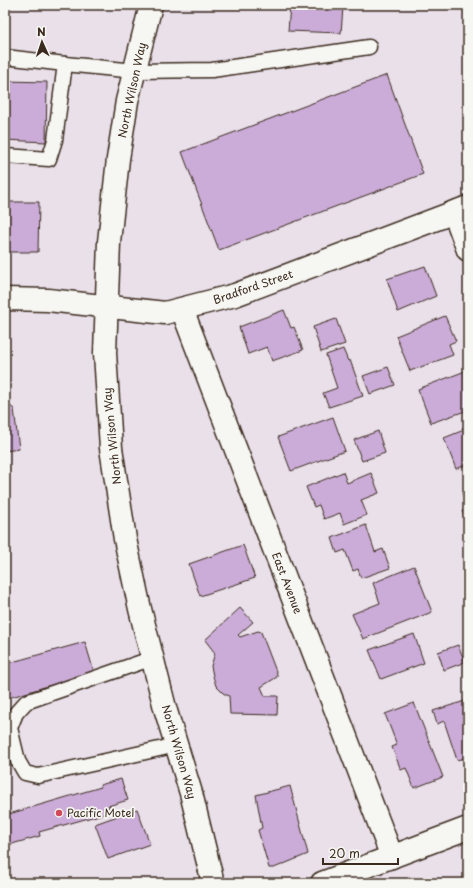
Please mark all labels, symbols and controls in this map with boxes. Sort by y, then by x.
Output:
north arrow [22,22,62,62]
text: N [37,23,47,40]
street label: North Wilson Way [113,41,150,139]
street label: Bradford Street [211,265,296,308]
street label: North Wilson Way [98,387,125,485]
street label: East Avenue [268,550,307,616]
street label: North Wilson Way [158,703,201,801]
place label: Pacific Motel [67,804,134,821]
marker: Pacific Motel [54,808,64,818]
scale bar [323,840,398,866]
text: 20 m [329,844,360,862]

